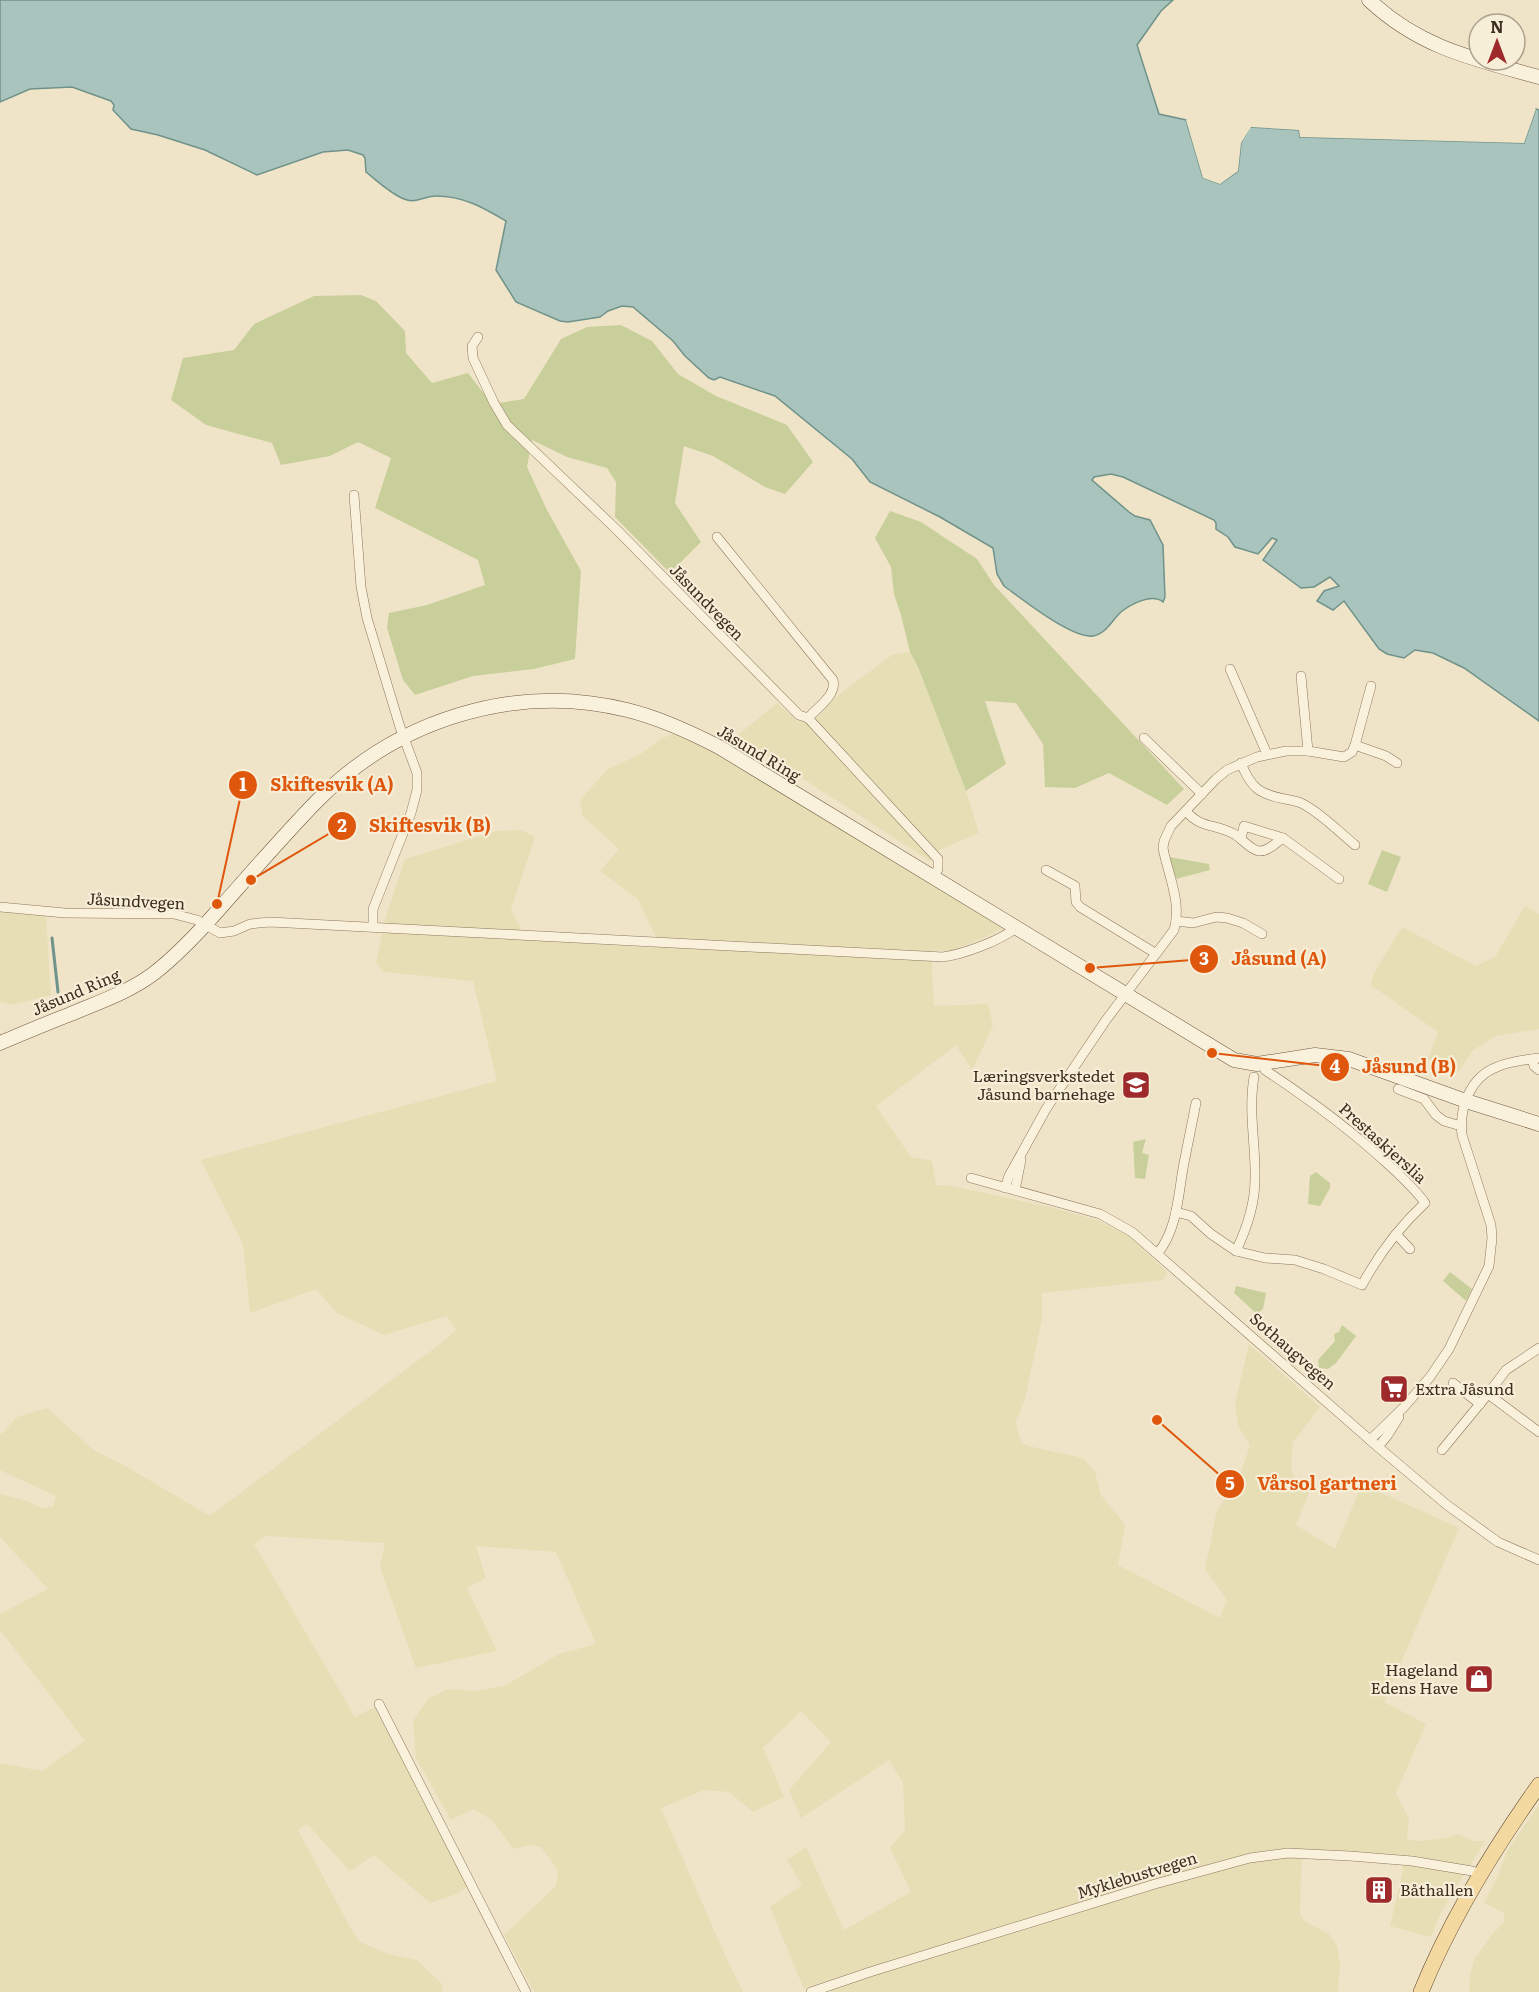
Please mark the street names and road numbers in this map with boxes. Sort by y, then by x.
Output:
street label: Jåsundvegen [665,558,751,645]
street label: Jåsund Ring [713,718,806,787]
street label: Jåsundvegen [86,885,186,915]
street label: Jåsund Ring [28,962,124,1020]
street label: Prestaskjerslia [1334,1096,1433,1189]
street label: Sothaugvegen [1245,1306,1343,1395]
street label: Myklebustvegen [1074,1844,1200,1904]

